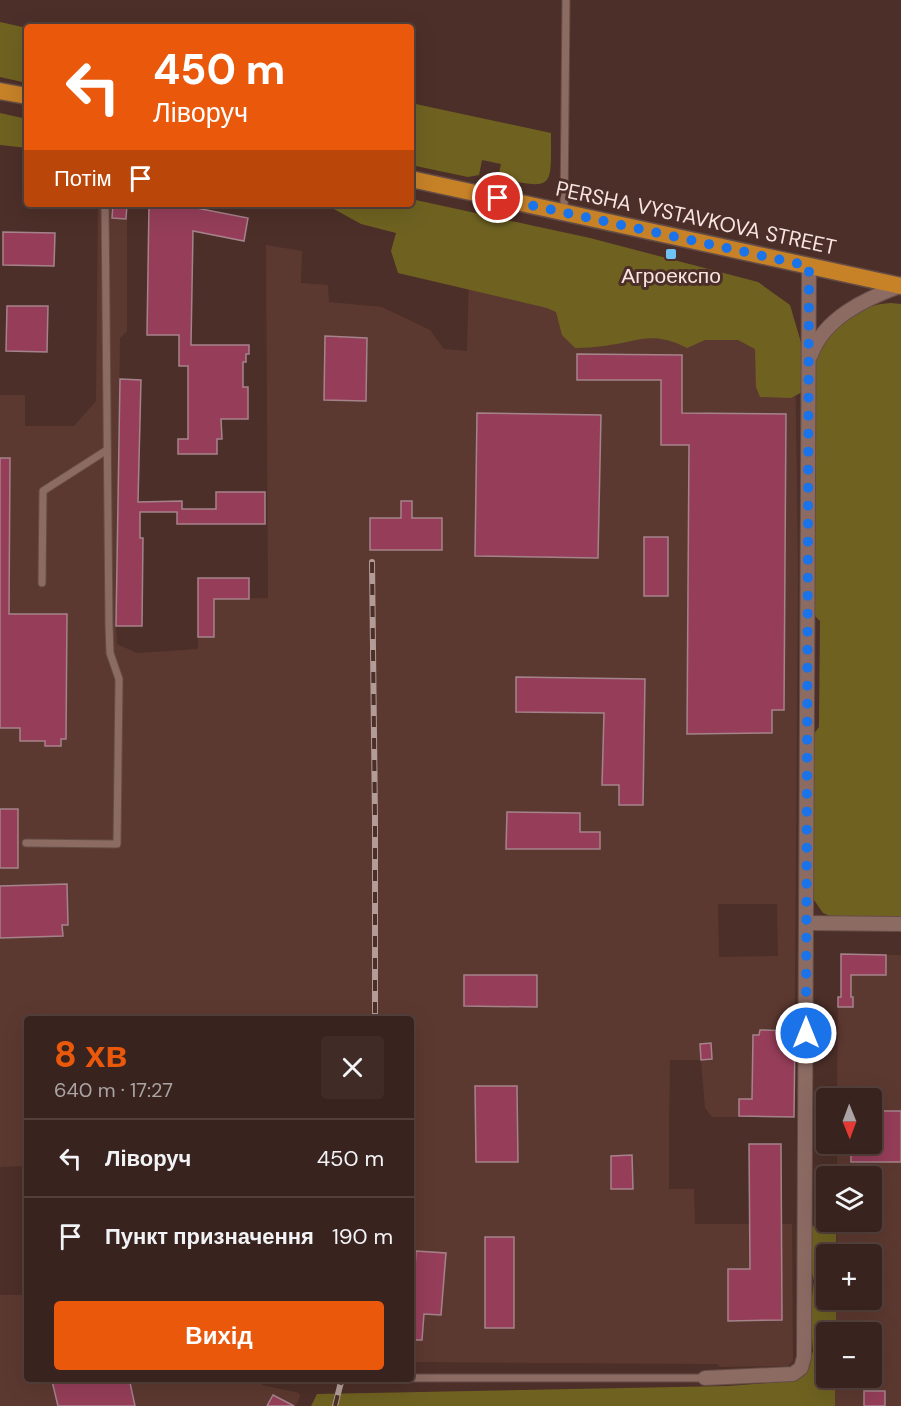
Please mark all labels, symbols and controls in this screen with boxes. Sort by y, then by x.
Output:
text: 450 m [153,42,285,97]
icon: left [54,48,132,126]
text: Ліворуч [153,95,248,130]
icon: arrive [124,162,157,195]
text: Потім [54,164,112,193]
pin [472,172,523,223]
street label: PERSHA VYSTAVKOVA STREET [553,175,839,261]
icon: arrive [481,181,514,214]
marker: Агроекспо [664,247,678,261]
place label: Агроекспо [621,262,721,290]
position arrow [774,1001,838,1065]
text: 8 хв [54,1031,127,1078]
button: close [321,1036,384,1099]
text: 640 m · 17:27 [54,1077,173,1103]
north arrow [816,1088,882,1154]
map controls [816,1088,882,1388]
icon: left [54,1142,87,1175]
text: Ліворуч [105,1144,191,1173]
text: 450 m [317,1144,384,1173]
button: layers [816,1166,882,1232]
icon: arrive [54,1220,87,1253]
text: Пункт призначення [105,1222,314,1251]
text: 190 m [332,1222,393,1251]
button: + [816,1244,882,1310]
button: Вихід [54,1301,384,1370]
button: − [816,1322,882,1388]

